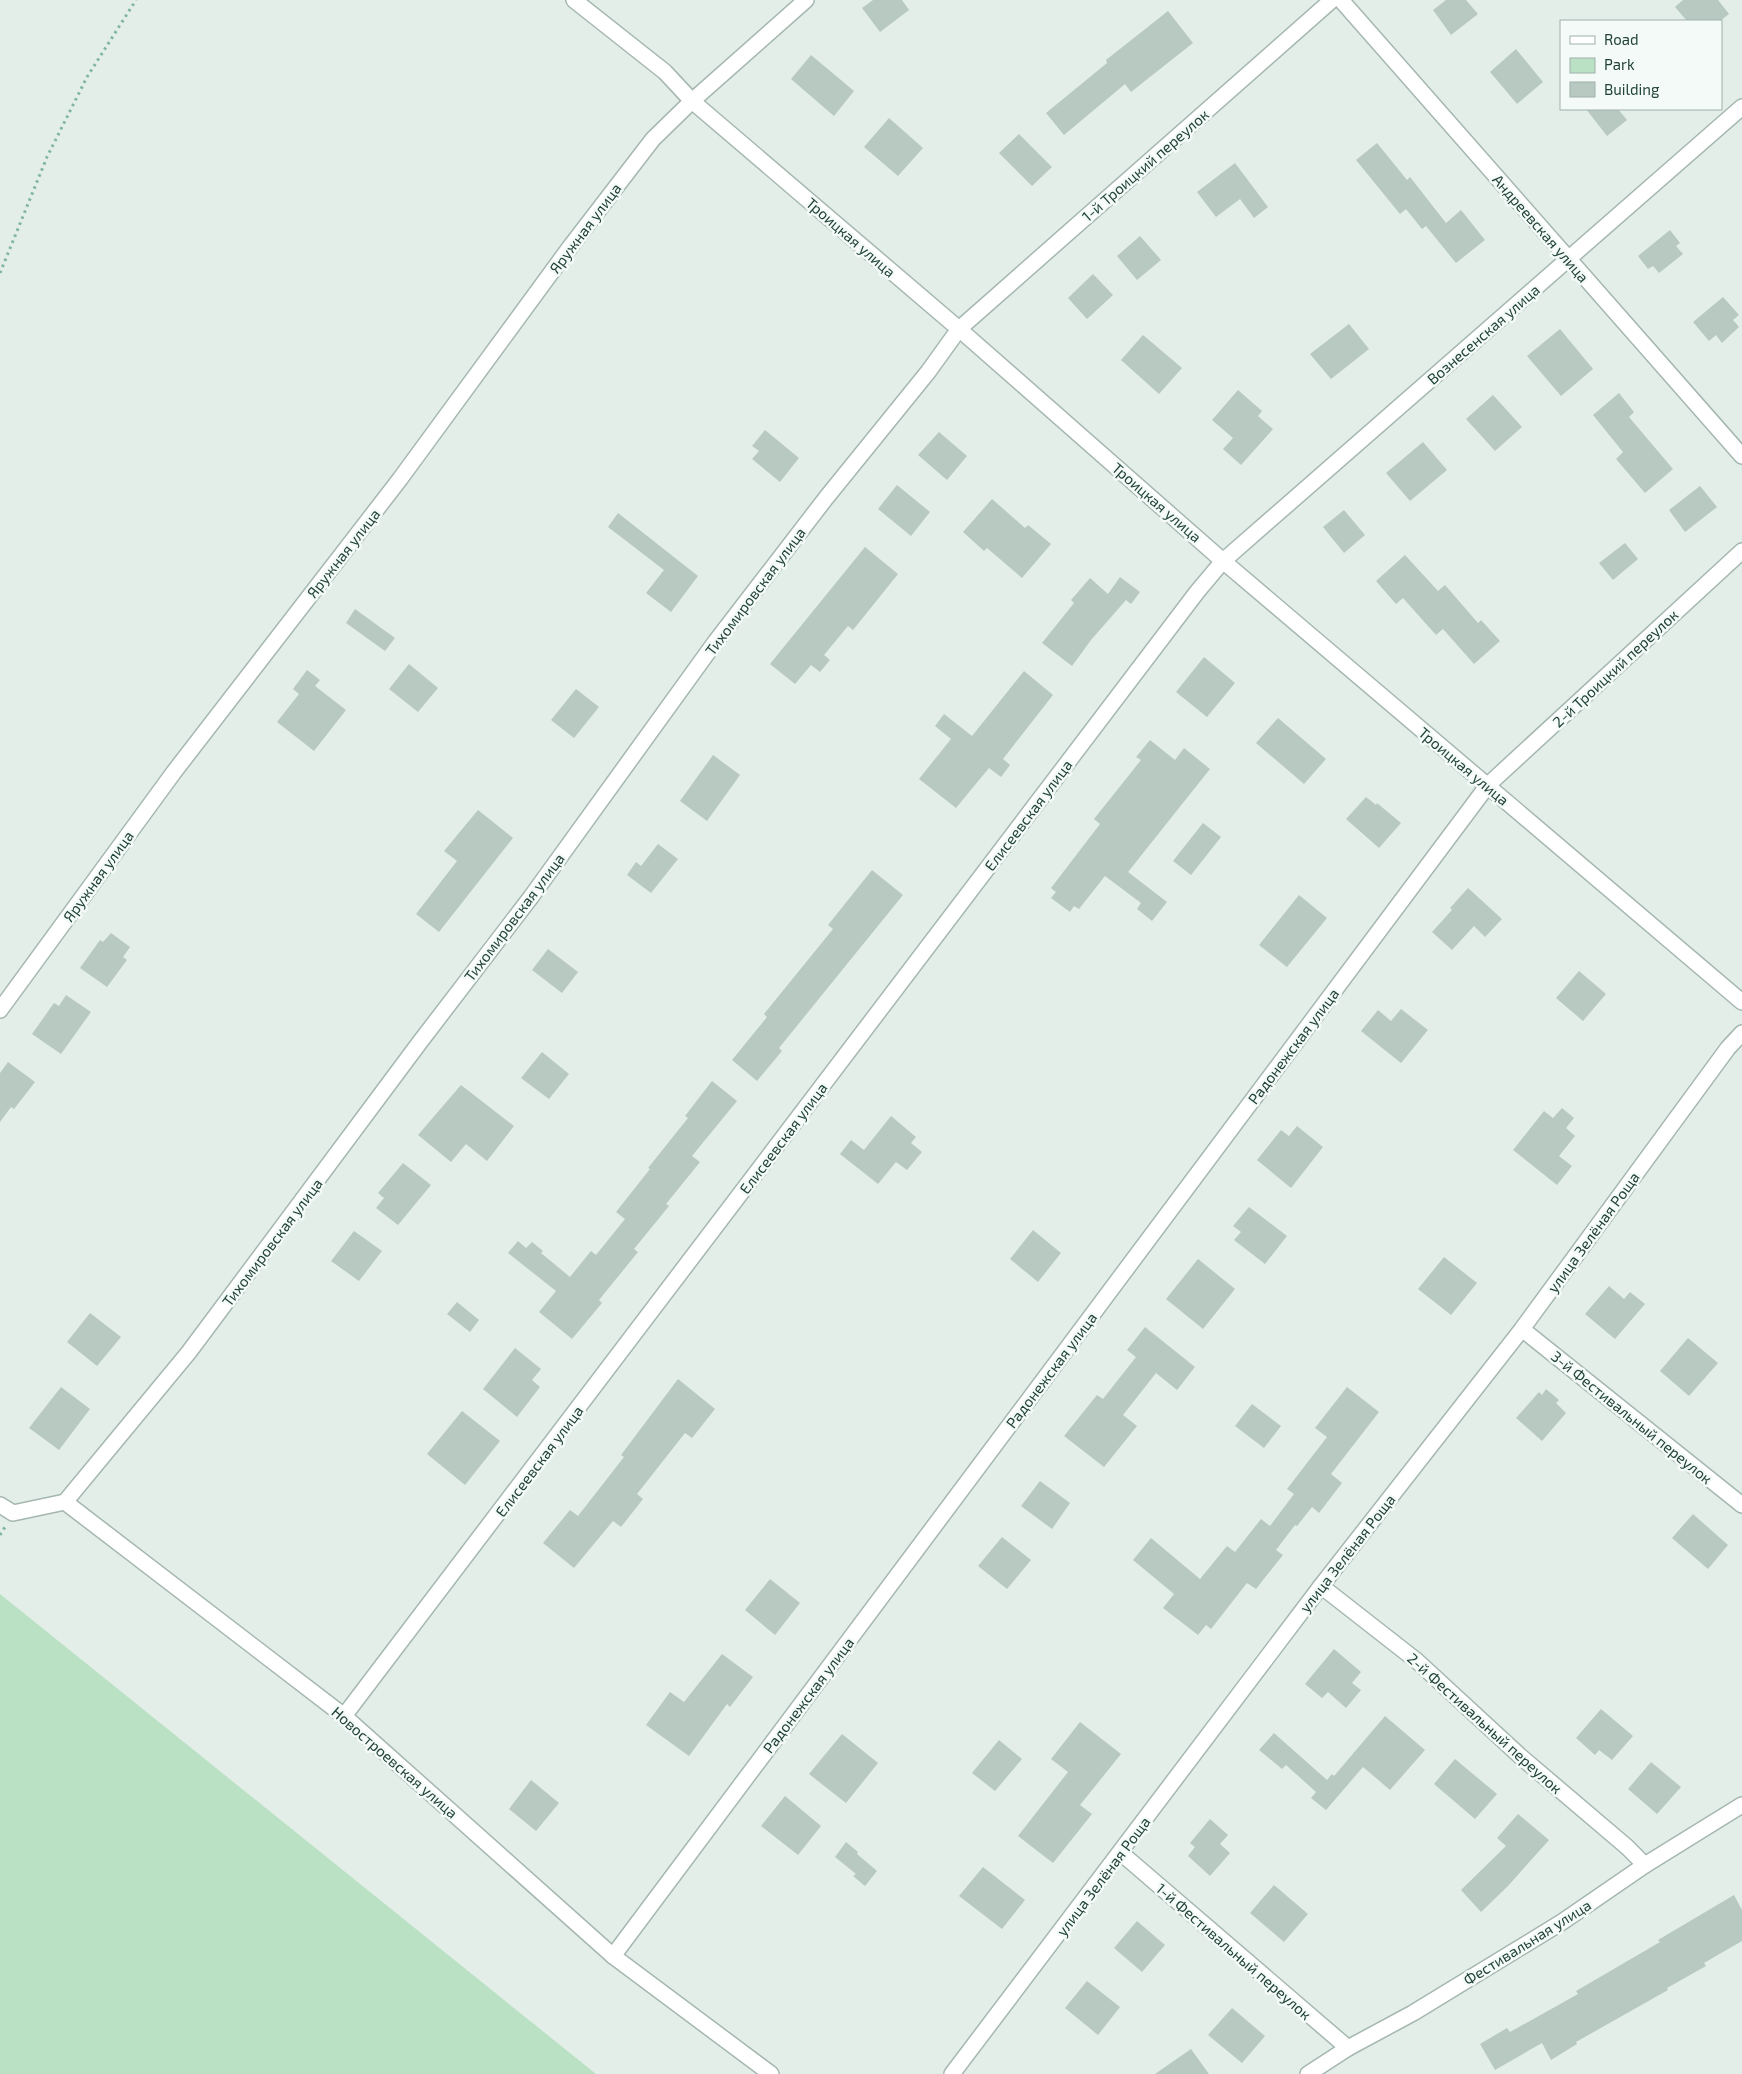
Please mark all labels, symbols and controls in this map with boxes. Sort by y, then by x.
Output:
legend [1560,20,1722,110]
text: Road [1604,30,1639,48]
text: Park [1604,55,1635,73]
text: Building [1604,80,1660,98]
street label: 1-й Троицкий переулок [1078,105,1213,226]
street label: Андреевская улица [1488,170,1593,286]
street label: Яружная улица [545,179,626,277]
street label: Троицкая улица [802,193,899,281]
street label: Вознесенская улица [1423,280,1544,389]
street label: Троицкая улица [1108,458,1205,546]
street label: Яружная улица [303,505,384,602]
street label: Тихомировская улица [701,524,810,659]
street label: 2-й Троицкий переулок [1549,605,1682,732]
street label: Троицкая улица [1415,723,1513,810]
street label: Елисеевская улица [980,756,1076,875]
street label: Яружная улица [59,827,138,926]
street label: Тихомировская улица [460,850,569,985]
street label: Радонежская улица [1244,985,1343,1108]
street label: Елисеевская улица [735,1079,831,1198]
street label: улица Зелёная Роща [1543,1168,1644,1296]
street label: Тихомировская улица [218,1175,327,1310]
street label: Радонежская улица [1002,1309,1101,1432]
street label: 3-й Фестивальный переулок [1547,1347,1716,1488]
street label: Елисеевская улица [491,1402,587,1521]
street label: улица Зелёная Роща [1295,1490,1399,1616]
street label: Радонежская улица [759,1634,858,1757]
street label: 2-й Фестивальный переулок [1403,1649,1566,1798]
street label: Новостроевская улица [328,1702,462,1822]
street label: улица Зелёная Роща [1052,1813,1155,1940]
street label: 1-й Фестивальный переулок [1152,1879,1315,2024]
street label: Фестивальная улица [1460,1895,1595,1989]

